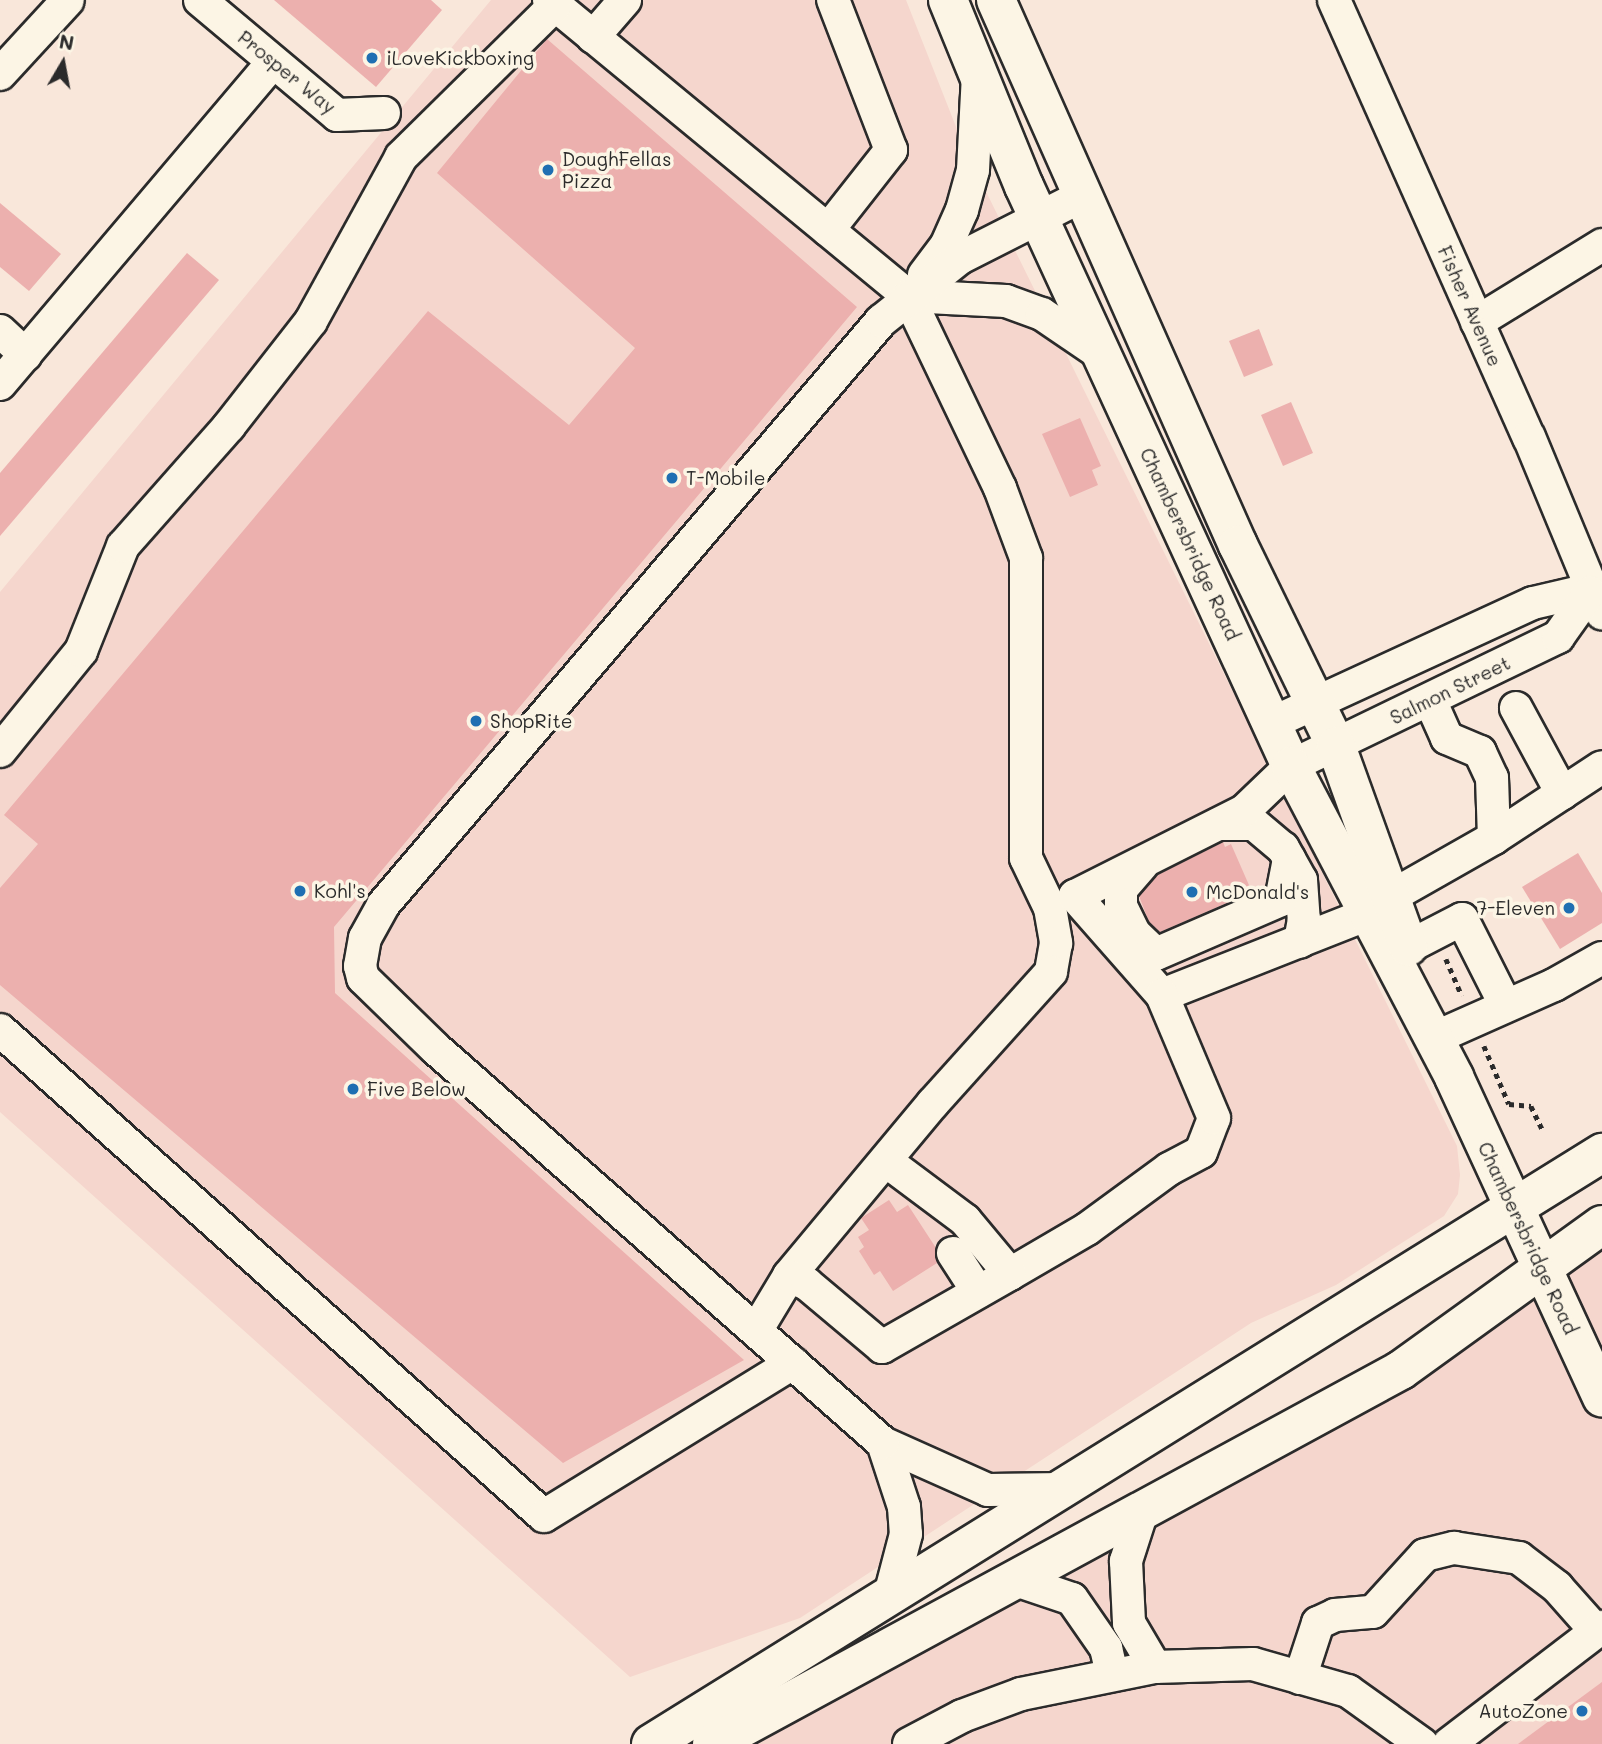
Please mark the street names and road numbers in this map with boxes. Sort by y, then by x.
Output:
street label: Prosper Way [234,26,340,118]
street label: Fisher Avenue [1433,242,1507,370]
street label: Chambersbridge Road [1135,444,1245,644]
street label: Salmon Street [1386,651,1514,729]
street label: Chambersbridge Road [1473,1138,1583,1338]

